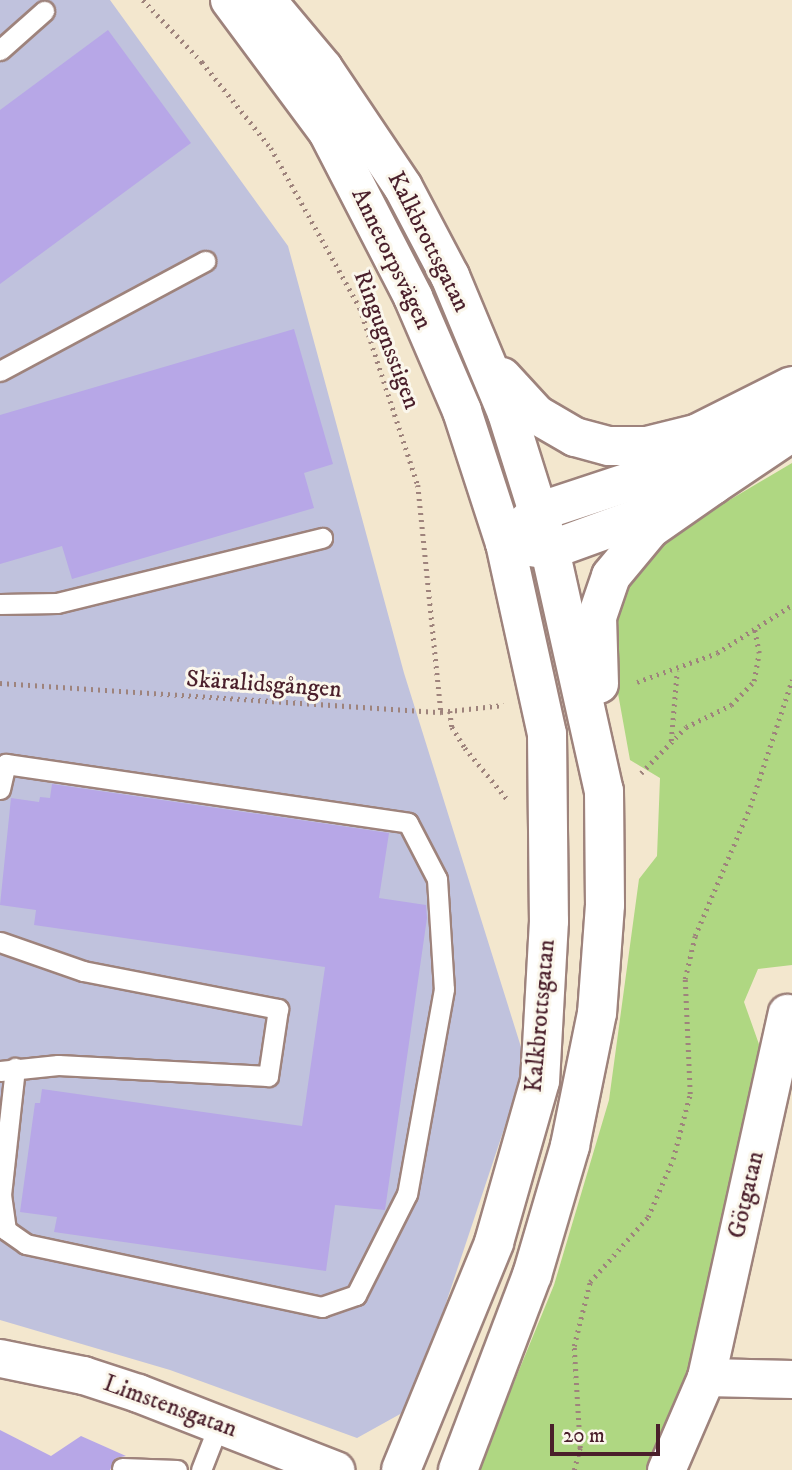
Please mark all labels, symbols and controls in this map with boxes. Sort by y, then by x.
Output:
street label: Kalkbrottsgatan [380,167,476,317]
street label: Annetorpsvägen [344,184,438,334]
street label: Ringugnsstigen [346,267,426,413]
street label: Skäralidsgången [185,665,343,705]
street label: Kalkbrottsgatan [520,938,562,1094]
street label: Götgatan [723,1149,771,1241]
street label: Limstensgatan [99,1370,241,1444]
scale bar [554,1410,664,1454]
text: 20 m [563,1423,605,1449]

